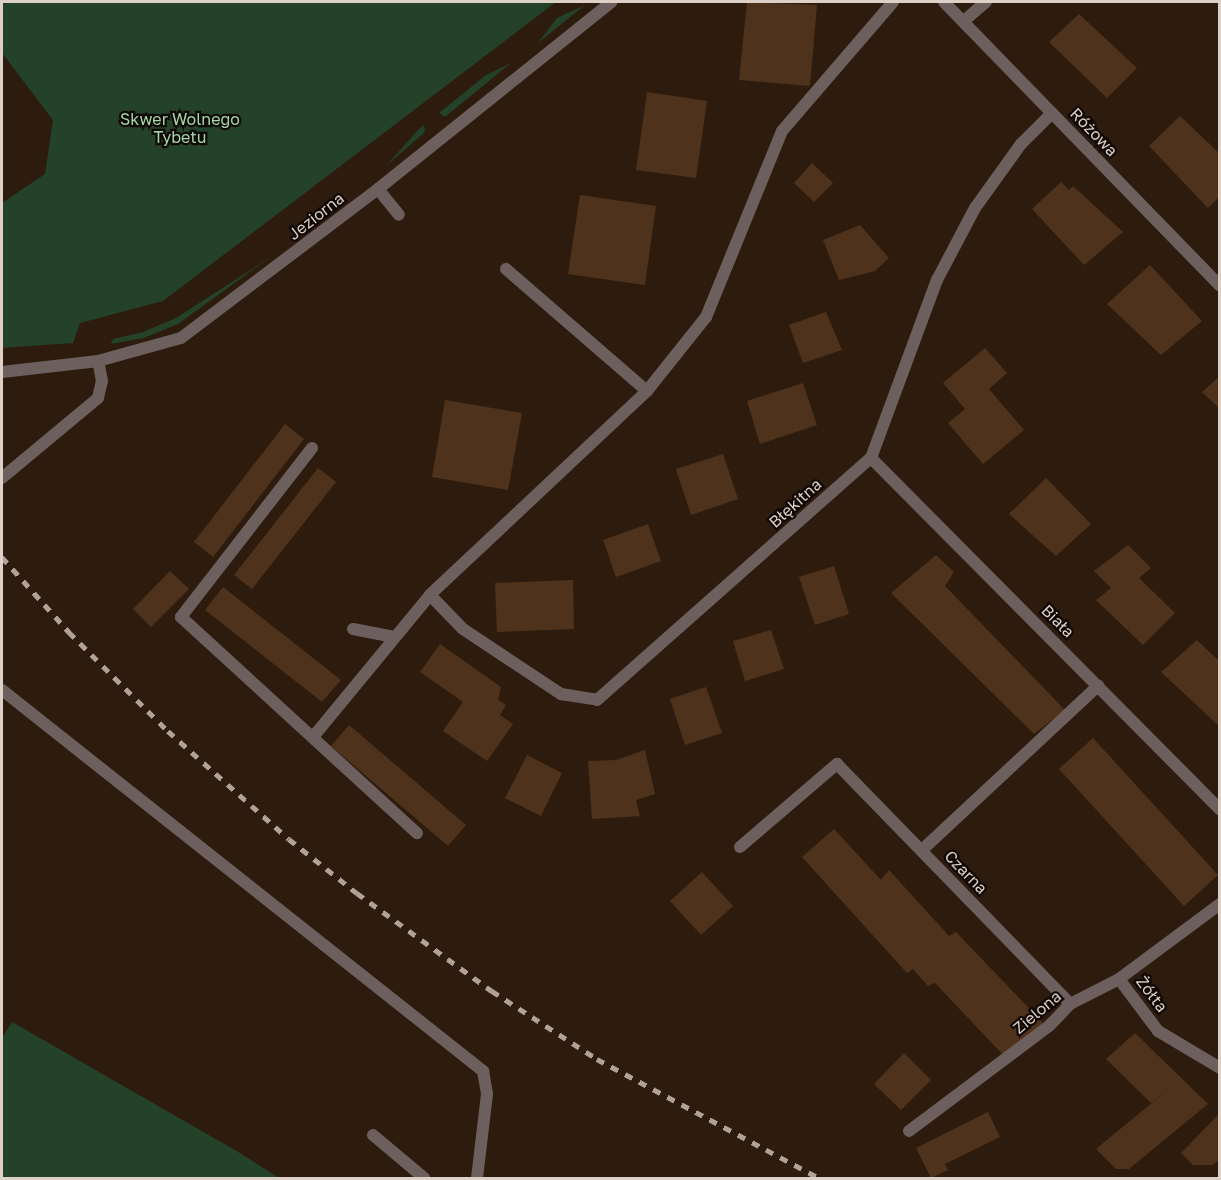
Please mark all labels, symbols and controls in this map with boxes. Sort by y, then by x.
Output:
street label: Różowa [1066,104,1122,160]
park label: Skwer Wolnego Tybetu [120,109,240,147]
street label: Jeziorna [284,188,348,244]
street label: Błękitna [765,474,825,532]
street label: Biała [1038,601,1078,641]
street label: Czarna [941,846,991,898]
street label: Żółta [1132,972,1172,1016]
street label: Zielona [1009,986,1065,1038]

